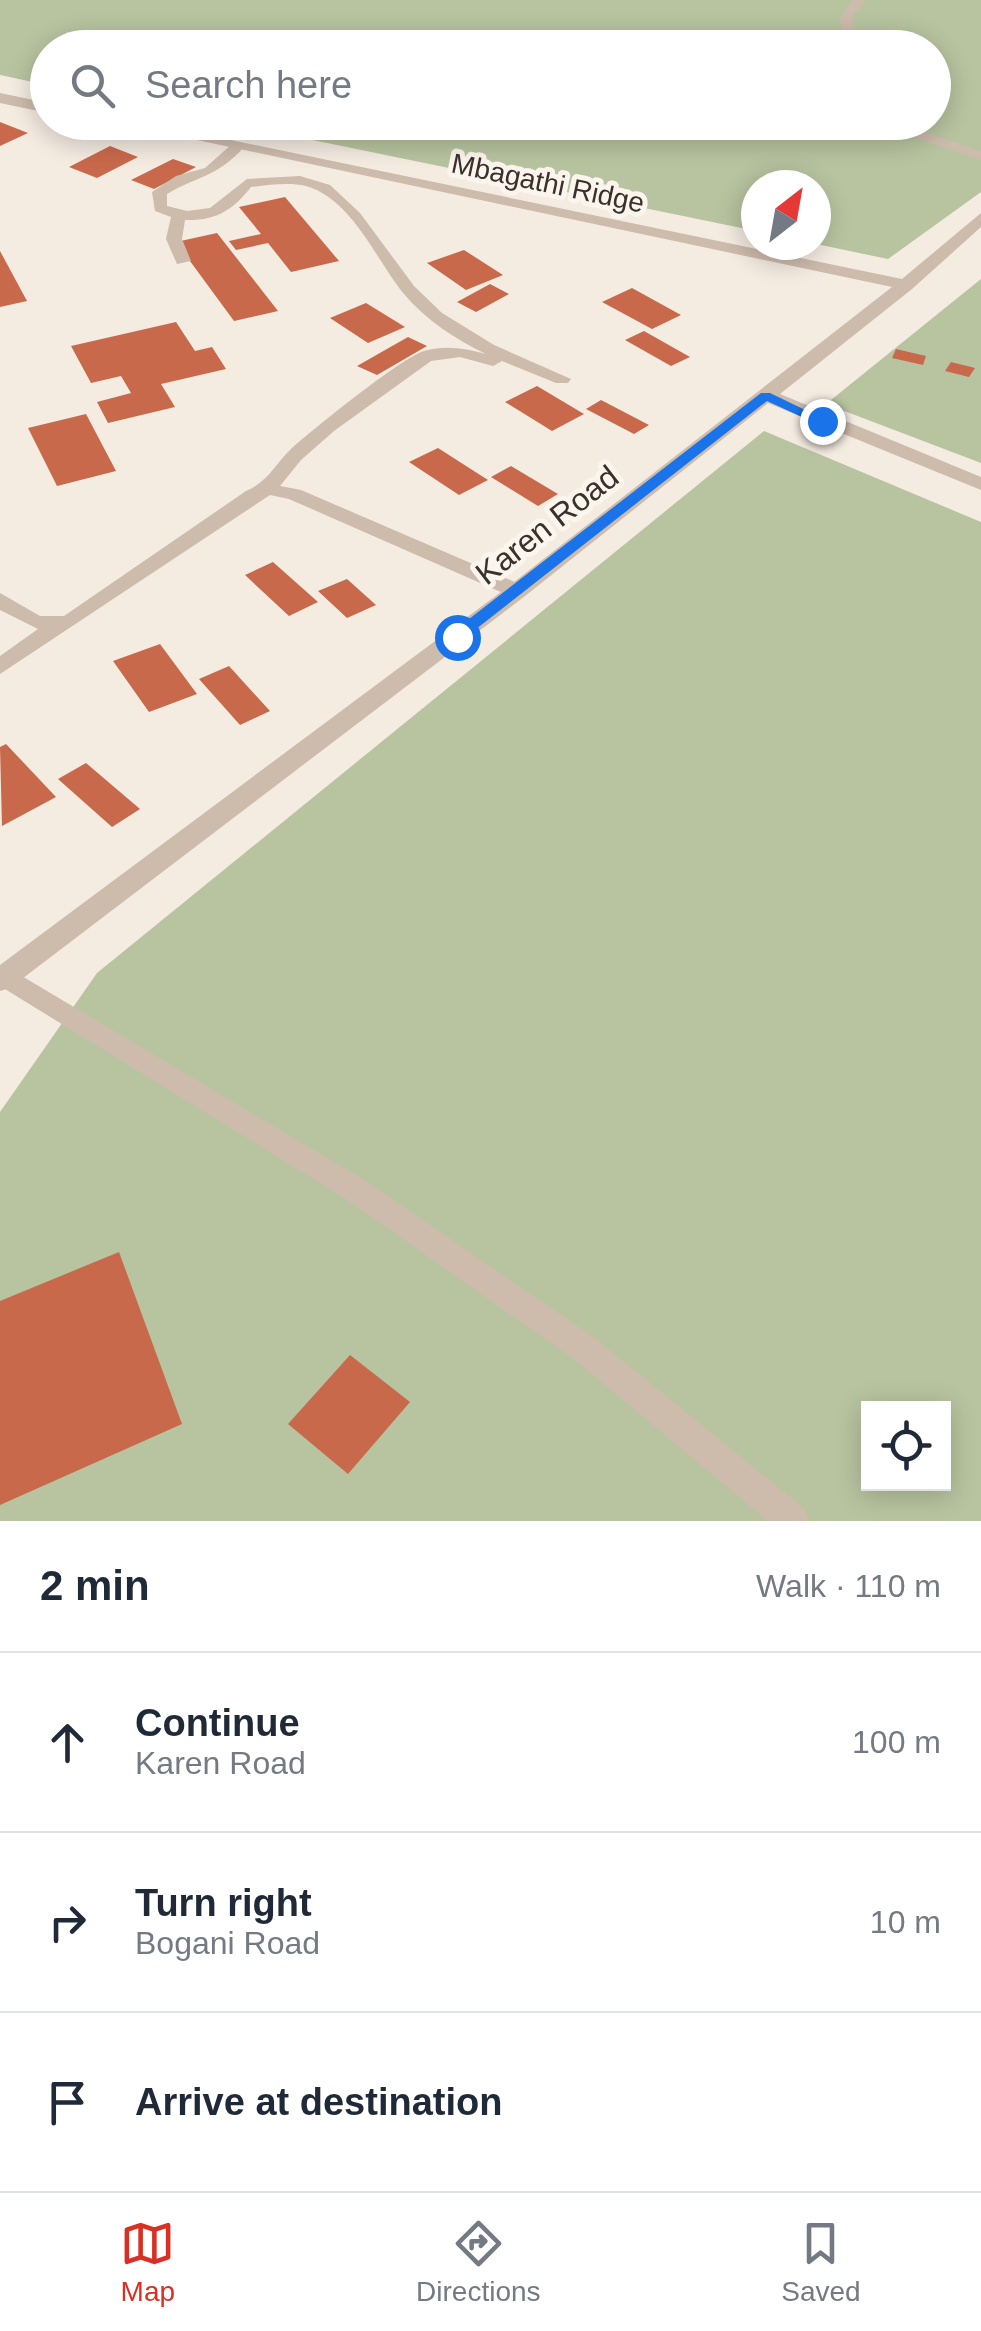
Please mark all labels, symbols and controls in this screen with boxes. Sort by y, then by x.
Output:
search box [30,30,951,140]
icon: search [65,58,120,113]
text: Search here [145,64,352,106]
street label: Mbagathi Ridge [449,147,647,219]
north arrow [741,170,831,260]
route end [800,399,846,445]
street label: Karen Road [469,458,625,592]
route start [435,615,481,661]
map controls [861,1401,951,1491]
button: locate [861,1401,951,1491]
text: 2 min [40,1562,150,1609]
text: Walk · 110 m [756,1568,941,1604]
text: Continue [135,1702,300,1744]
icon: ahead [40,1715,95,1770]
text: 100 m [852,1724,941,1760]
text: Karen Road [135,1745,306,1781]
text: Turn right [135,1882,312,1924]
icon: right [40,1895,95,1950]
text: 10 m [870,1904,941,1940]
text: Bogani Road [135,1925,320,1961]
icon: arrive [40,2075,95,2130]
text: Arrive at destination [135,2081,502,2123]
tab: Map [120,2216,175,2308]
tab: Directions [416,2216,541,2308]
tab: Saved [781,2216,861,2308]

